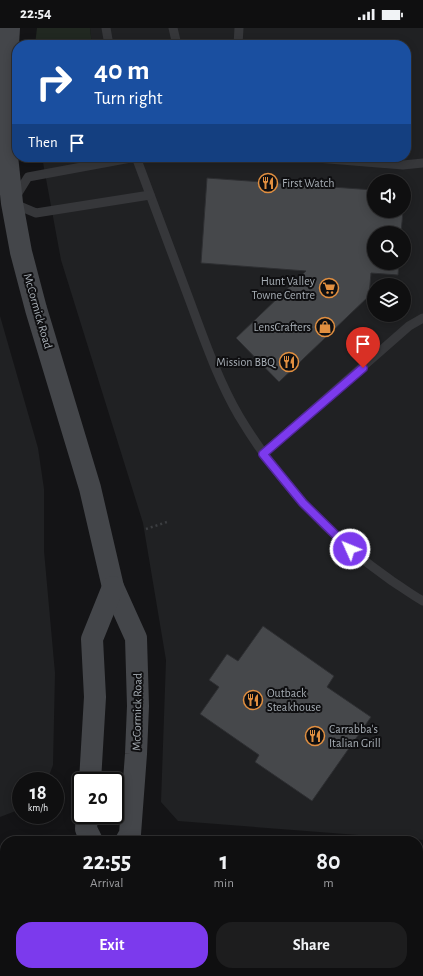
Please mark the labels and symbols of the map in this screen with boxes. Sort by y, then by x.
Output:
restaurant icon: First Watch [257,172,279,194]
place label: First Watch [282,177,334,189]
street label: McCormick Road [21,272,55,350]
place label: Hunt Valley Towne Centre [251,275,315,301]
supermarket icon: Hunt Valley Towne Centre [318,277,340,299]
shop icon: LensCrafters [314,316,336,338]
place label: LensCrafters [254,321,311,333]
pin [346,327,380,368]
restaurant icon: Mission BBQ [278,351,300,373]
place label: Mission BBQ [216,356,276,369]
position arrow [329,528,371,570]
street label: McCormick Road [130,673,144,751]
place label: Outback Steakhouse [267,687,321,713]
restaurant icon: Outback Steakhouse [242,689,264,711]
place label: Carrabba's Italian Grill [329,723,381,749]
restaurant icon: Carrabba's Italian Grill [304,725,326,747]
speed limit sign: 20 [72,772,124,824]

